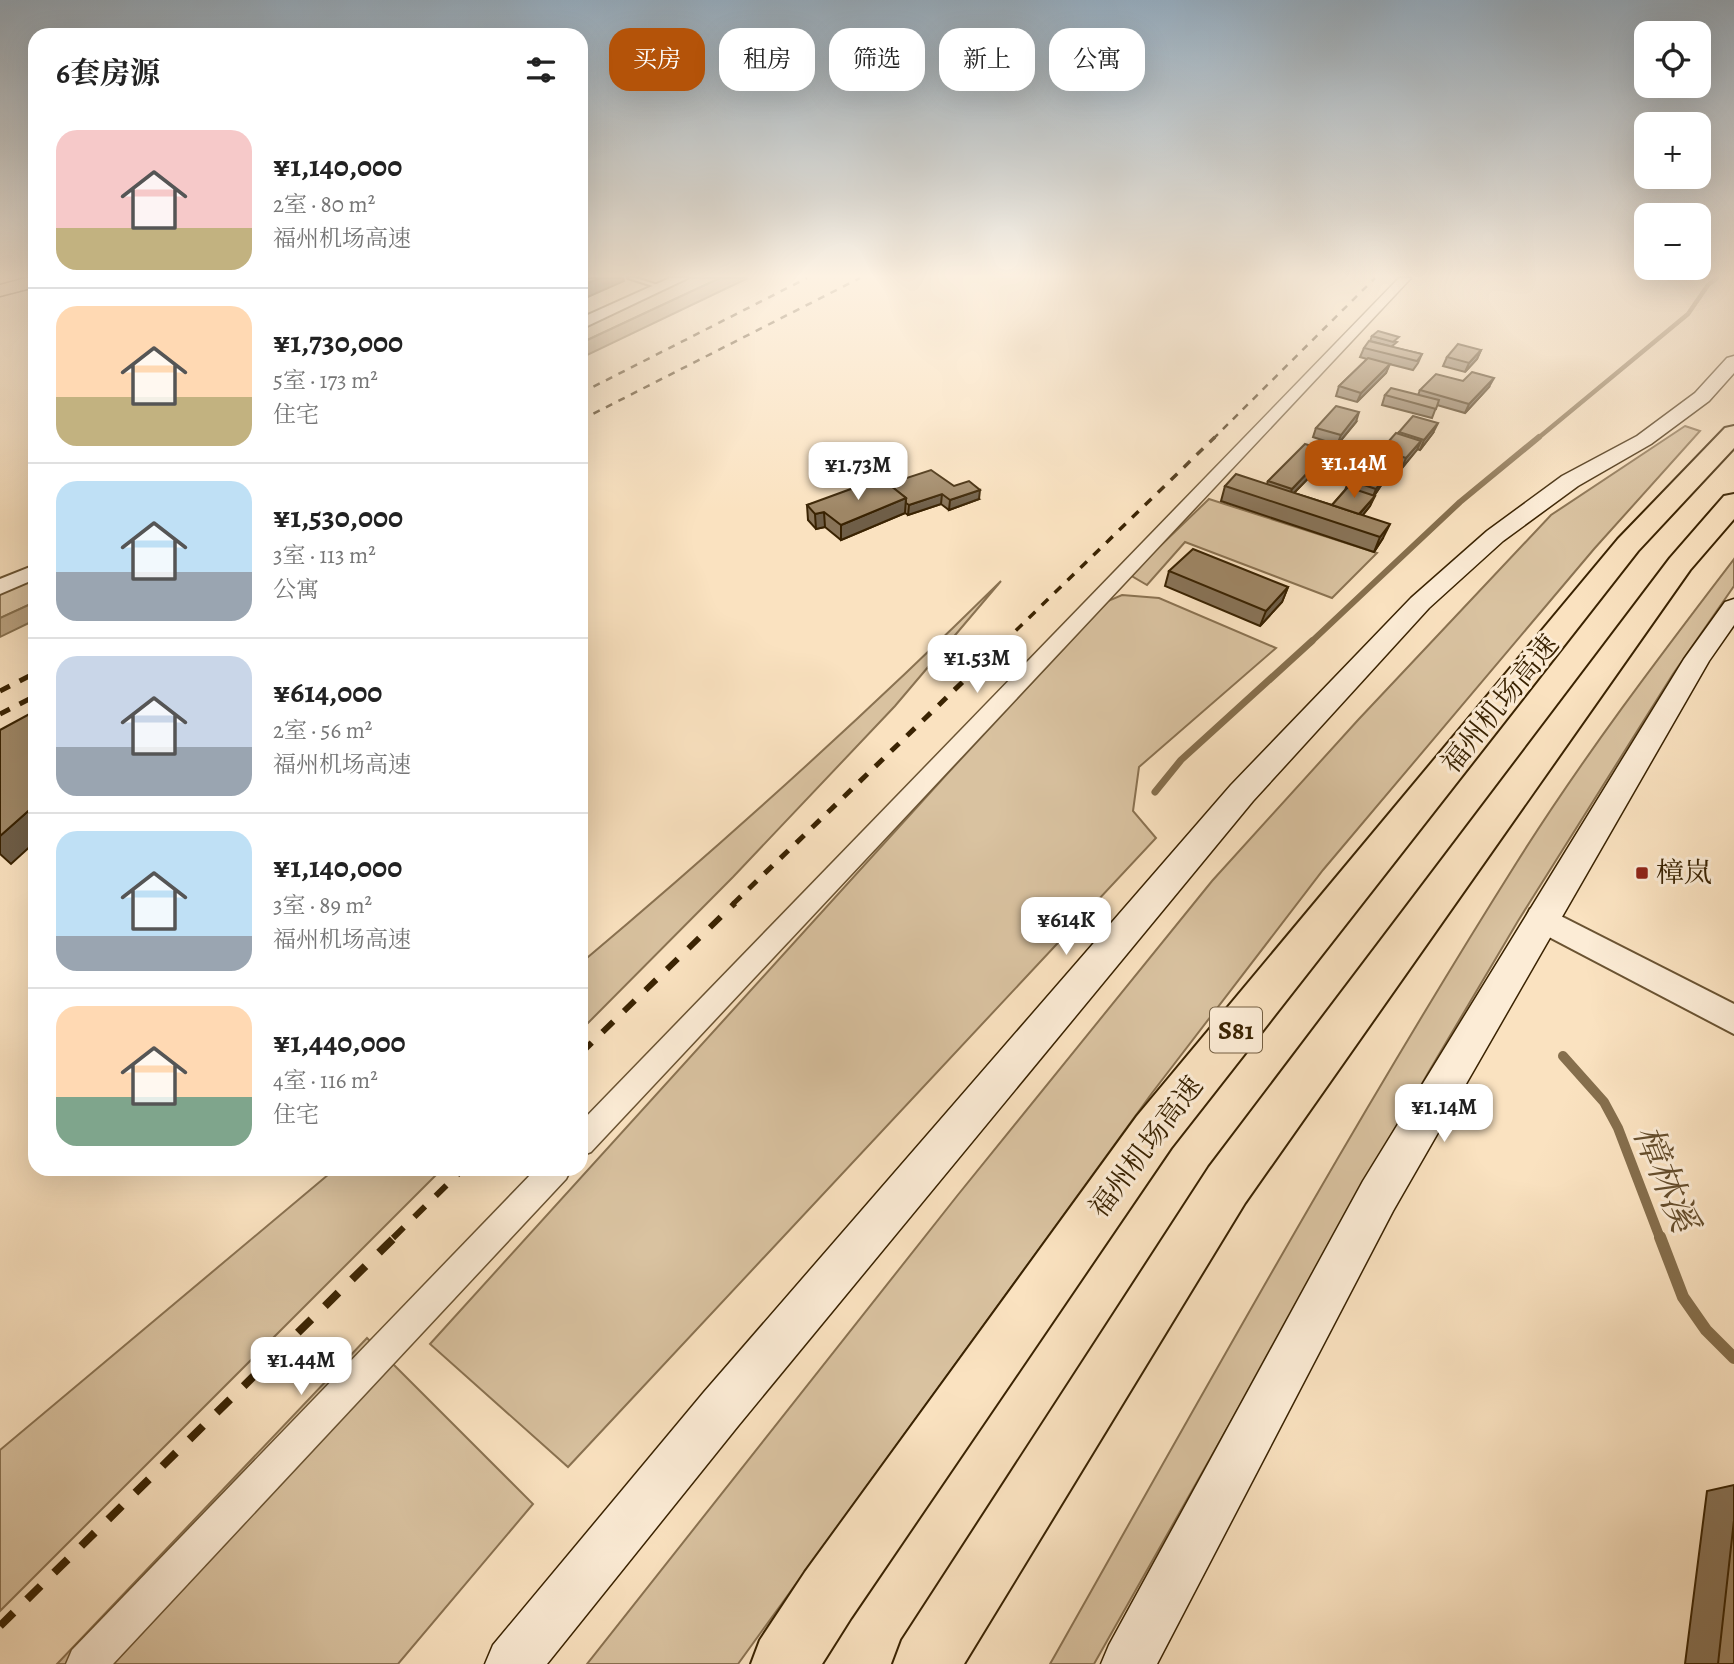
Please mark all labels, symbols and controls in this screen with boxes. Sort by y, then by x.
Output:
map controls [1634,21,1711,280]
button: locate [1634,21,1711,98]
chip: 买房 [609,28,705,91]
chip: 租房 [719,28,815,91]
chip: 筛选 [829,28,925,91]
chip: 新上 [939,28,1035,91]
chip: 公寓 [1049,28,1145,91]
icon: filters [522,51,560,89]
text: 6套房源 [56,53,160,93]
button: + [1634,112,1711,189]
text: ¥1,140,000 [273,146,402,186]
icon: home [112,158,196,242]
text: 2室 · 80 m² [273,189,375,220]
button: − [1634,203,1711,280]
text: 福州机场高速 [273,223,411,254]
text: ¥1,730,000 [273,322,403,362]
icon: home [112,334,196,418]
text: 5室 · 173 m² [273,365,378,396]
text: 住宅 [273,399,319,430]
pin: ¥1.14M [1297,440,1411,500]
pin: ¥1.73M [801,442,915,502]
text: ¥1.14M [1321,447,1387,478]
text: ¥1.73M [825,449,891,480]
text: ¥1,530,000 [273,497,403,537]
icon: home [112,509,196,593]
text: 3室 · 113 m² [273,540,376,571]
text: 公寓 [273,574,319,605]
street label: 福州机场高速 [1432,627,1568,781]
pin: ¥1.53M [920,636,1034,695]
text: ¥1.53M [944,642,1010,673]
text: ¥614,000 [273,672,382,712]
icon: home [112,684,196,768]
text: 2室 · 56 m² [273,715,372,746]
text: 福州机场高速 [273,749,411,780]
text: ¥1,140,000 [273,847,402,887]
place label: 樟岚 [1656,854,1712,892]
icon: home [112,859,196,943]
marker: 樟岚 [1634,865,1650,881]
text: 3室 · 89 m² [273,890,372,921]
pin: ¥614K [1017,898,1115,957]
text: ¥614K [1037,904,1095,935]
text: 福州机场高速 [273,924,411,955]
road number: S81 [1210,1007,1262,1052]
text: ¥1,440,000 [273,1022,406,1062]
icon: home [112,1034,196,1118]
text: 4室 · 116 m² [273,1065,378,1096]
street label: 福州机场高速 [1080,1068,1212,1226]
pin: ¥1.14M [1387,1084,1501,1144]
text: ¥1.14M [1411,1091,1477,1122]
text: 住宅 [273,1099,319,1130]
water label: 樟林溪 [1622,1117,1712,1243]
pin: ¥1.44M [244,1338,358,1397]
text: ¥1.44M [267,1344,335,1375]

